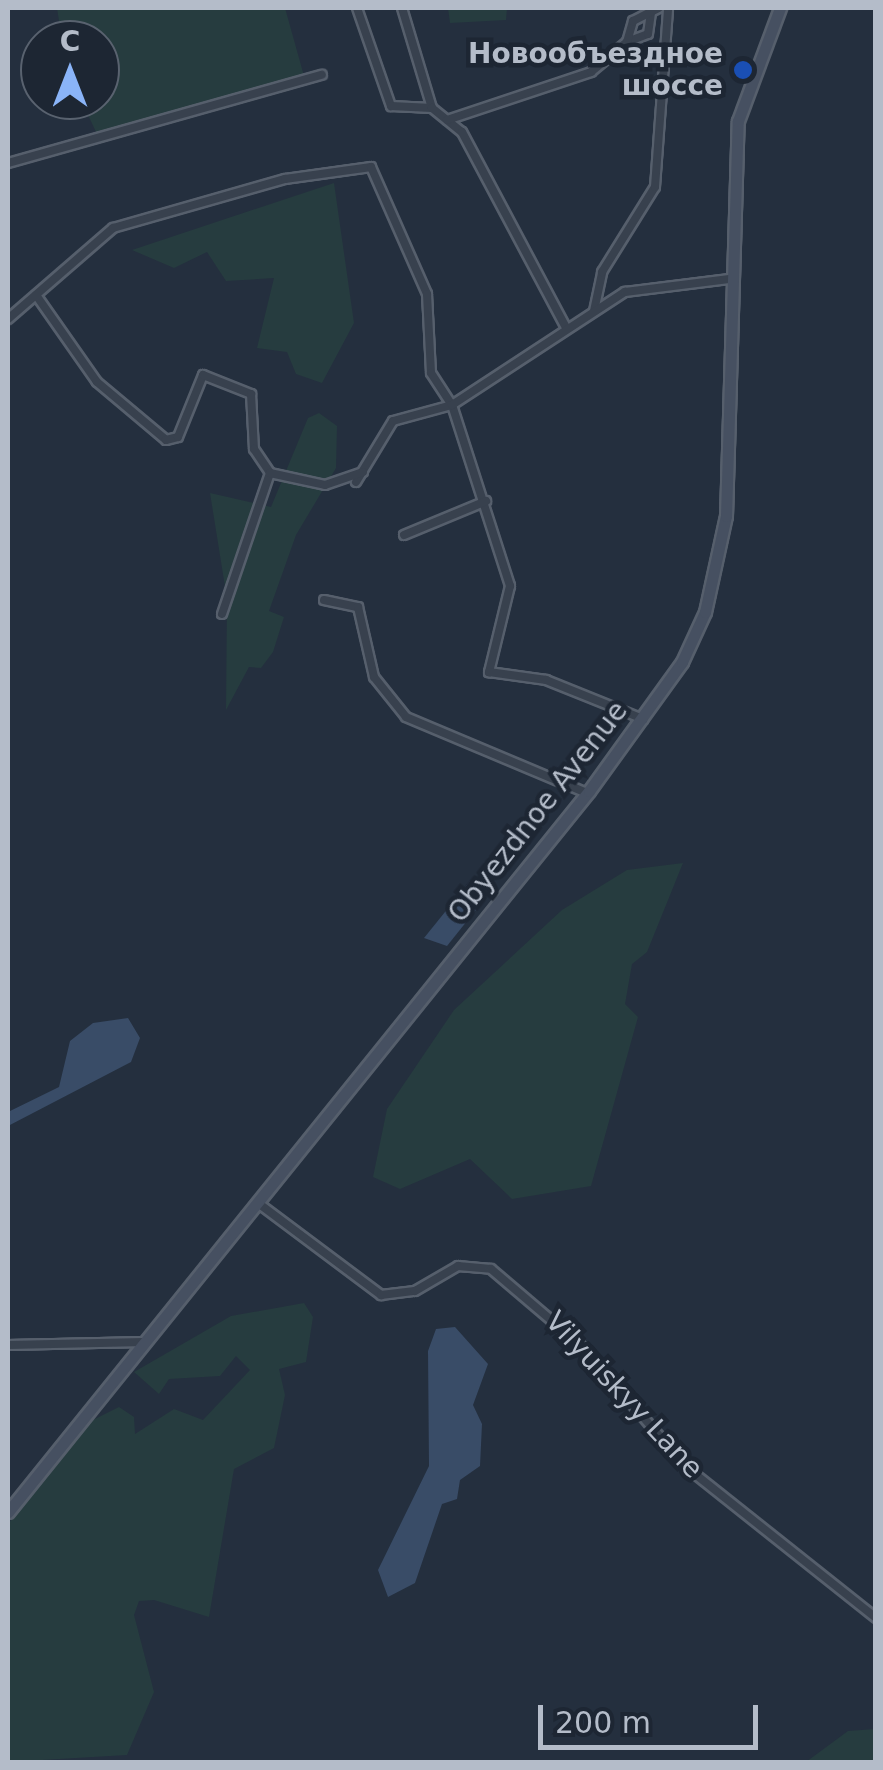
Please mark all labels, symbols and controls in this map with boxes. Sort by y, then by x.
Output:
north arrow [20,20,120,120]
text: С [60,25,80,58]
place label: Новообъездное шоссе [468,37,723,103]
marker: Новообъездное шоссе [732,59,754,81]
street label: Obyezdnoe Avenue [441,695,635,929]
street label: Vilyuiskyy Lane [538,1305,710,1485]
scale bar [543,1685,763,1747]
text: 200 m [555,1705,651,1740]

